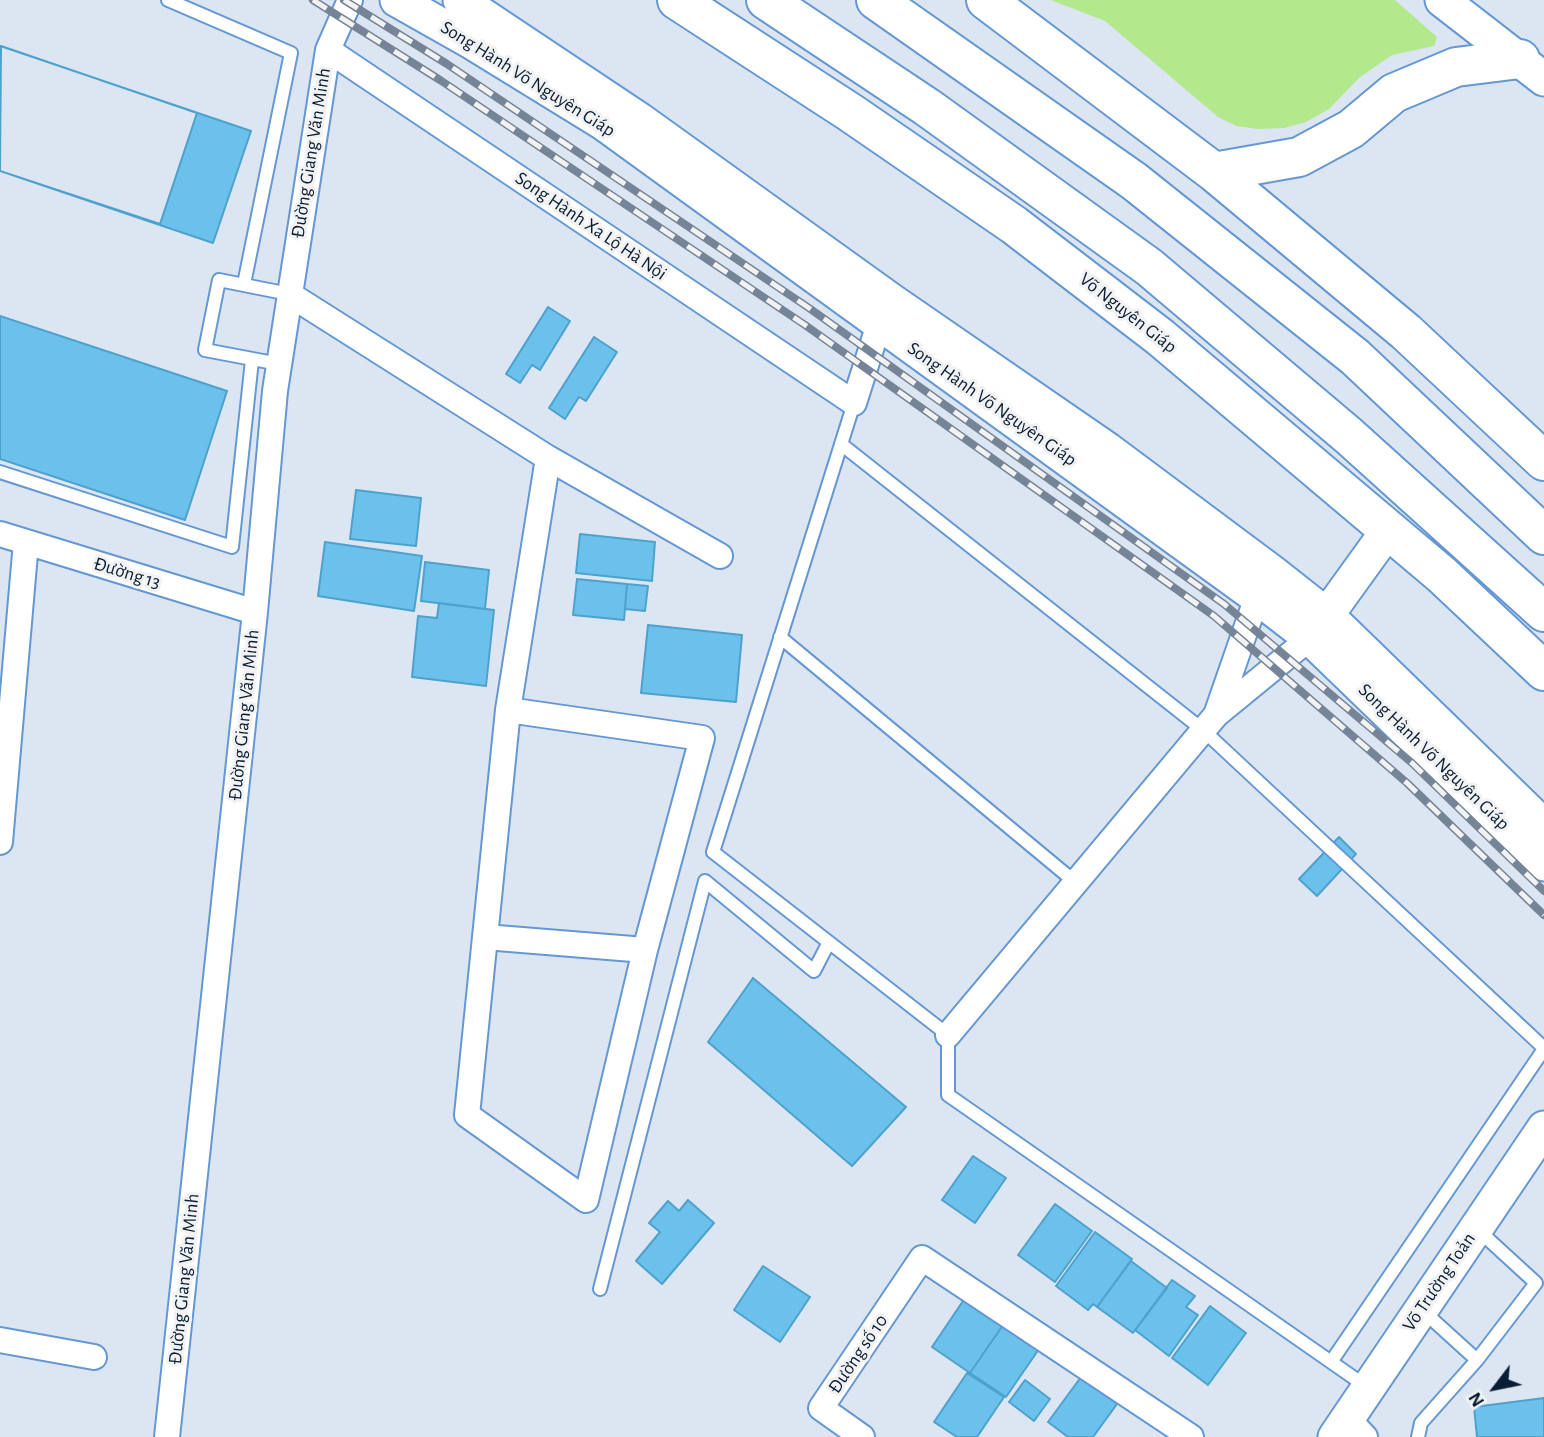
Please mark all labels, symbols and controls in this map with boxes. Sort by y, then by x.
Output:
street label: Song Hành Võ Nguyên Giáp [437,16,619,142]
street label: Đường Giang Văn Minh [286,66,336,240]
street label: Song Hành Xa Lộ Hà Nội [511,167,671,285]
street label: Võ Nguyên Giáp [1075,268,1181,358]
street label: Song Hành Võ Nguyên Giáp [903,337,1081,471]
street label: Đường 13 [91,552,163,594]
street label: Đường Giang Văn Minh [224,628,264,802]
street label: Song Hành Võ Nguyên Giáp [1354,679,1514,835]
street label: Đường Giang Văn Minh [164,1192,204,1366]
street label: Võ Trường Toản [1398,1228,1480,1336]
street label: Đường số 10 [823,1310,893,1398]
north arrow [1460,1353,1530,1423]
text: N [1465,1389,1488,1410]

